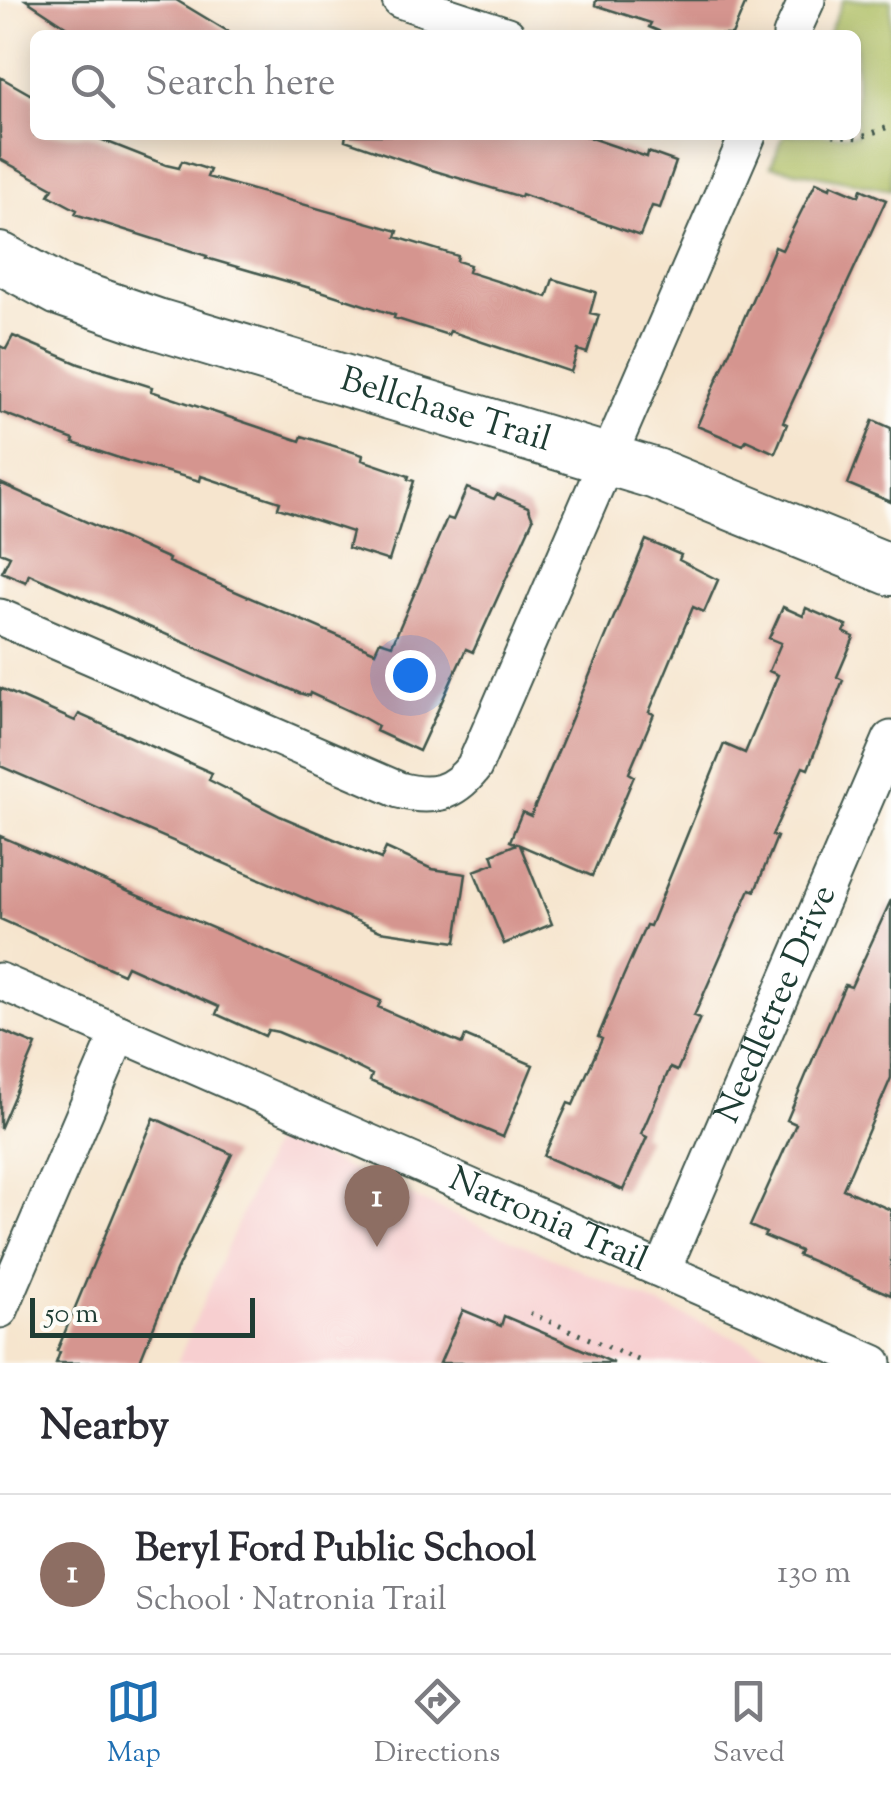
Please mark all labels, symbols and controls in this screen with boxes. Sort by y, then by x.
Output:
search box [30,30,861,140]
icon: search [65,58,120,113]
text: Search here [145,58,336,112]
street label: Bellchase Trail [334,355,557,467]
your location [385,650,436,701]
street label: Needletree Drive [703,877,851,1132]
street label: Natronia Trail [440,1155,656,1287]
pin: 1 [344,1164,410,1247]
scale bar [30,1293,255,1338]
text: 50 m [45,1295,99,1335]
text: Nearby [40,1398,169,1458]
text: Beryl Ford Public School [135,1524,536,1578]
text: 1 [67,1551,78,1597]
text: 130 m [777,1551,851,1597]
text: School · Natronia Trail [135,1578,447,1624]
tab: Map [106,1674,161,1774]
tab: Directions [374,1674,500,1774]
tab: Saved [713,1674,785,1774]

